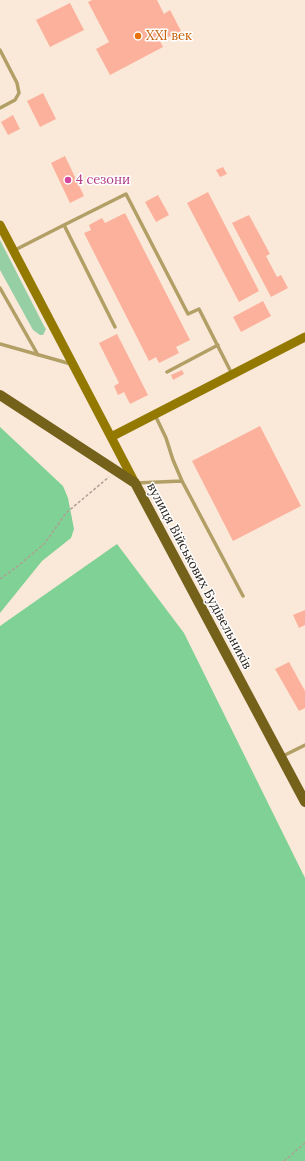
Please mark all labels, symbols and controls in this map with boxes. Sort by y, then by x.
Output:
place label: XXI век [146,28,192,44]
marker: XXI век [133,31,143,41]
place label: 4 сезони [76,172,130,188]
marker: 4 сезони [63,175,73,185]
street label: вулиця Військових Будівельників [143,480,255,672]

